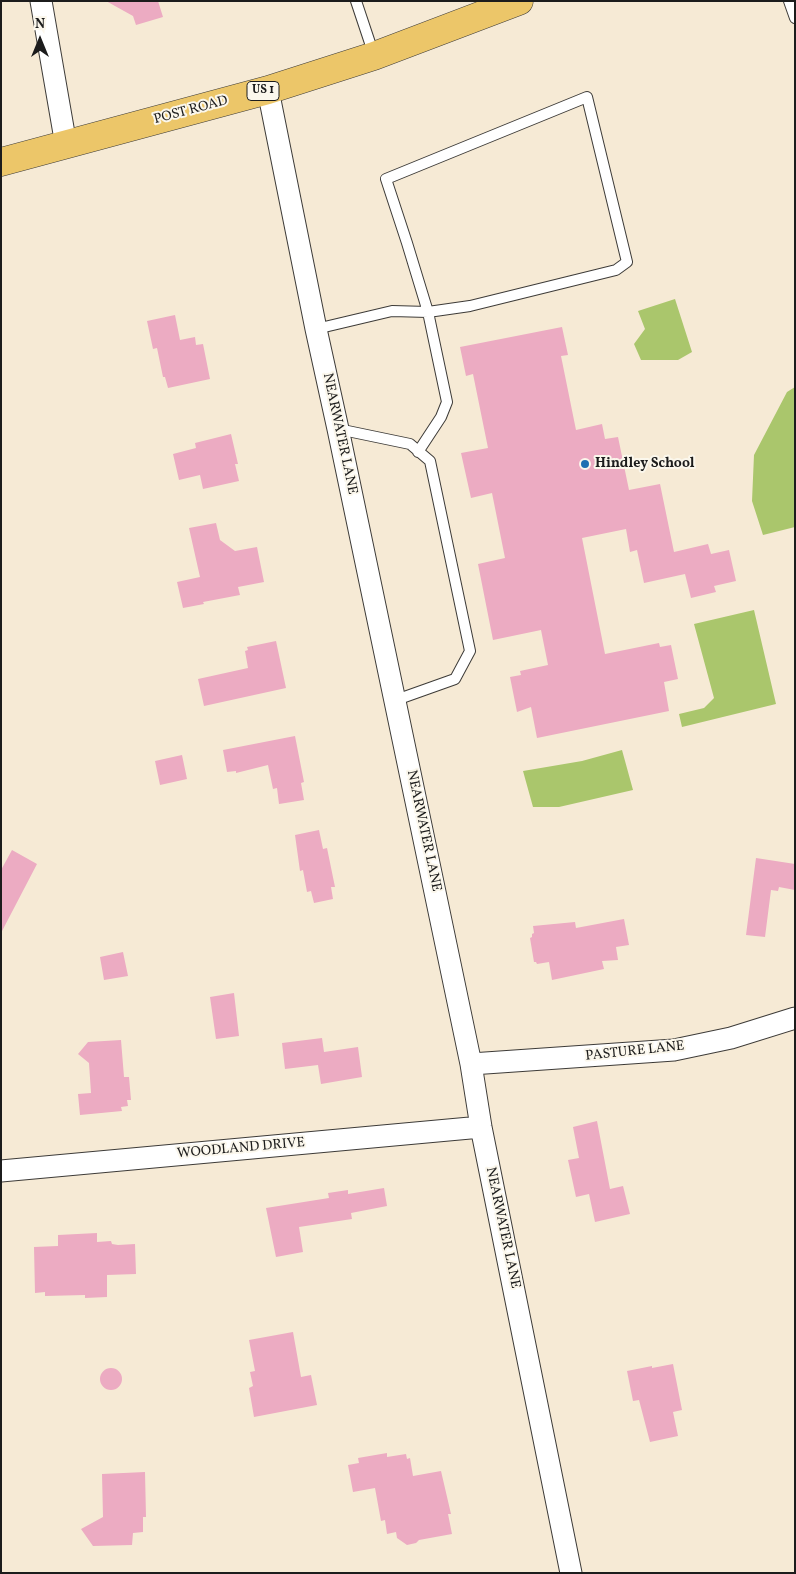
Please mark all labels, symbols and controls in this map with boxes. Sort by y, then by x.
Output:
north arrow [15,15,65,65]
text: N [35,15,45,34]
road number: US 1 [247,82,279,100]
street label: POST ROAD [152,93,230,129]
street label: NEARWATER LANE [318,372,360,496]
place label: Hindley School [595,456,695,472]
marker: Hindley School [579,458,591,470]
street label: NEARWATER LANE [402,769,444,893]
street label: PASTURE LANE [585,1038,685,1066]
street label: WOODLAND DRIVE [176,1135,306,1163]
street label: NEARWATER LANE [481,1166,523,1290]

